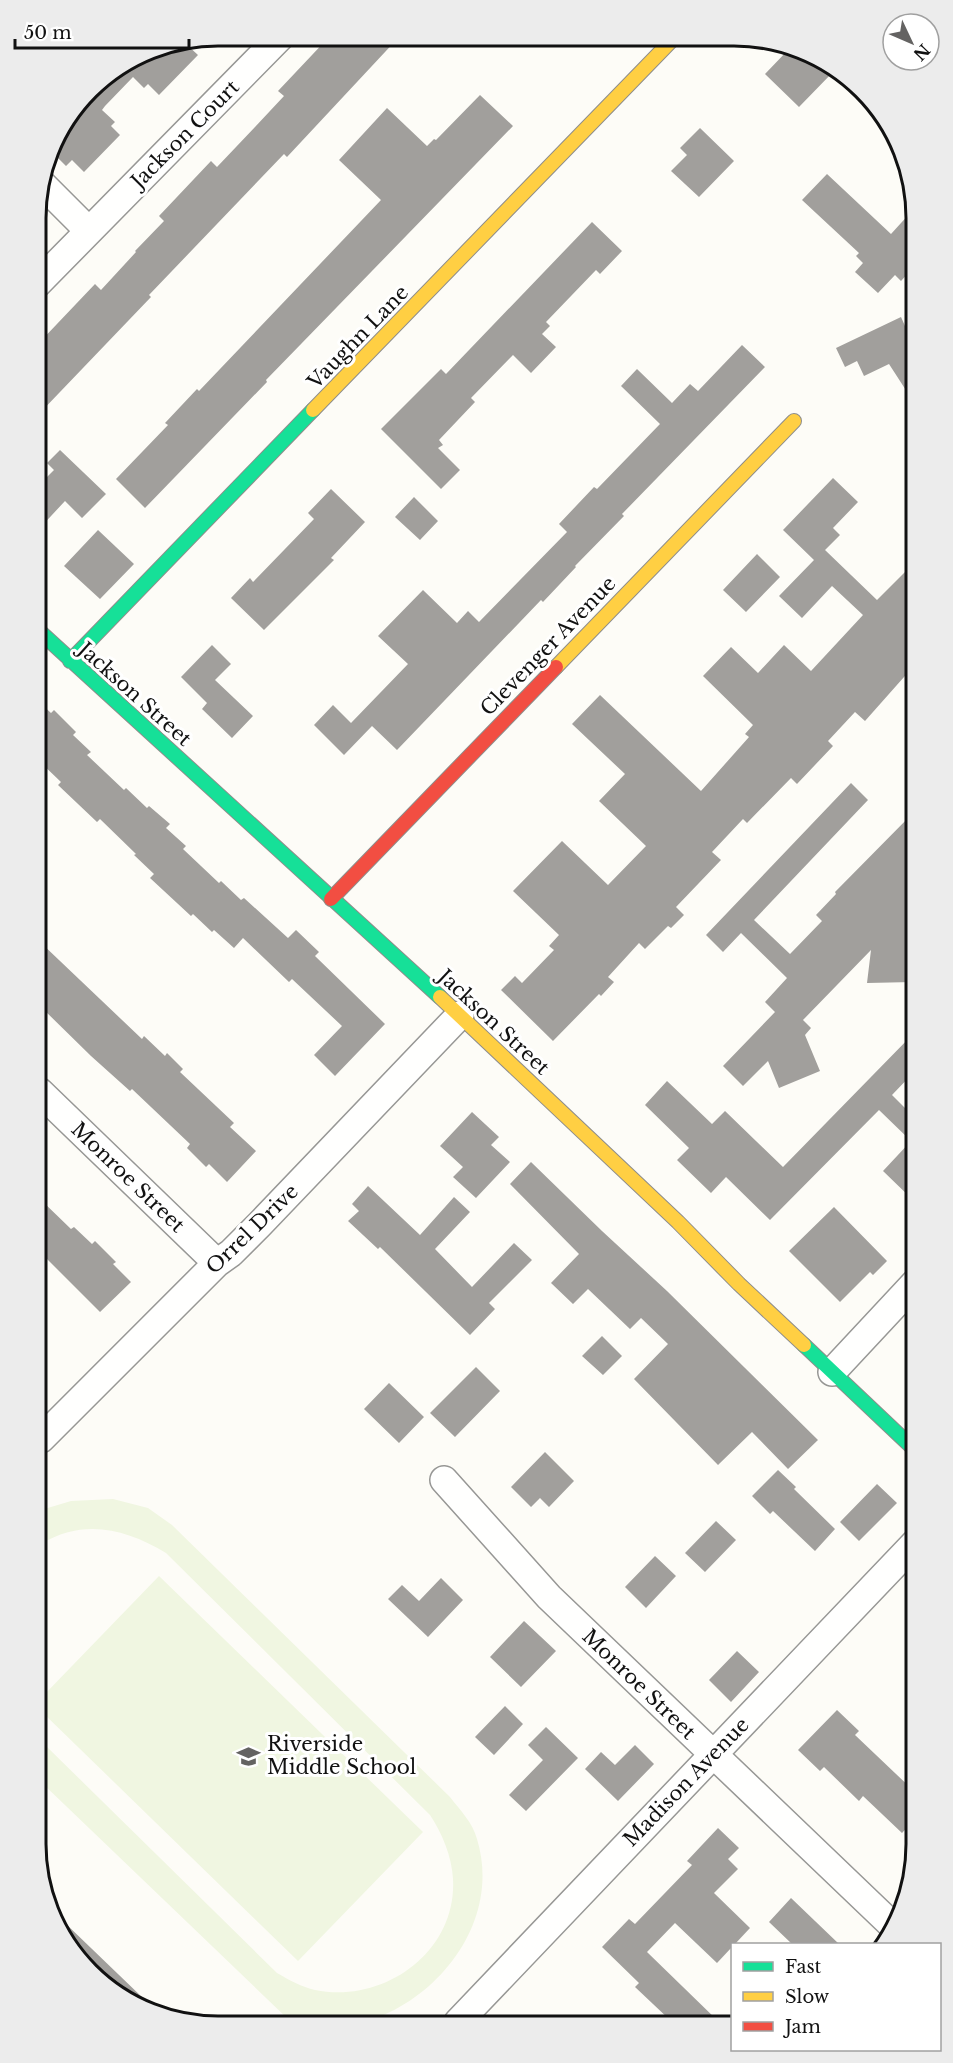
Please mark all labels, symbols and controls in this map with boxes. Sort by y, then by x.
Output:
scale bar [15,12,189,50]
north arrow [881,12,941,72]
text: 50 m [24,22,72,44]
text: N [909,40,934,65]
street label: Jackson Court [124,75,244,195]
street label: Vaughn Lane [302,280,413,394]
street label: Clevenger Avenue [475,571,621,721]
street label: Jackson Street [72,635,197,751]
street label: Jackson Street [431,962,555,1080]
street label: Monroe Street [66,1117,190,1237]
street label: Orrel Drive [201,1179,303,1279]
street label: Monroe Street [577,1624,701,1744]
street label: Madison Avenue [618,1712,754,1852]
place label: Riverside Middle School [267,1732,416,1779]
school or university icon: Riverside Middle School [236,1743,262,1769]
legend [731,1943,941,2051]
text: Fast [785,1956,822,1978]
text: Slow [785,1986,830,2008]
text: Jam [783,2016,821,2038]

